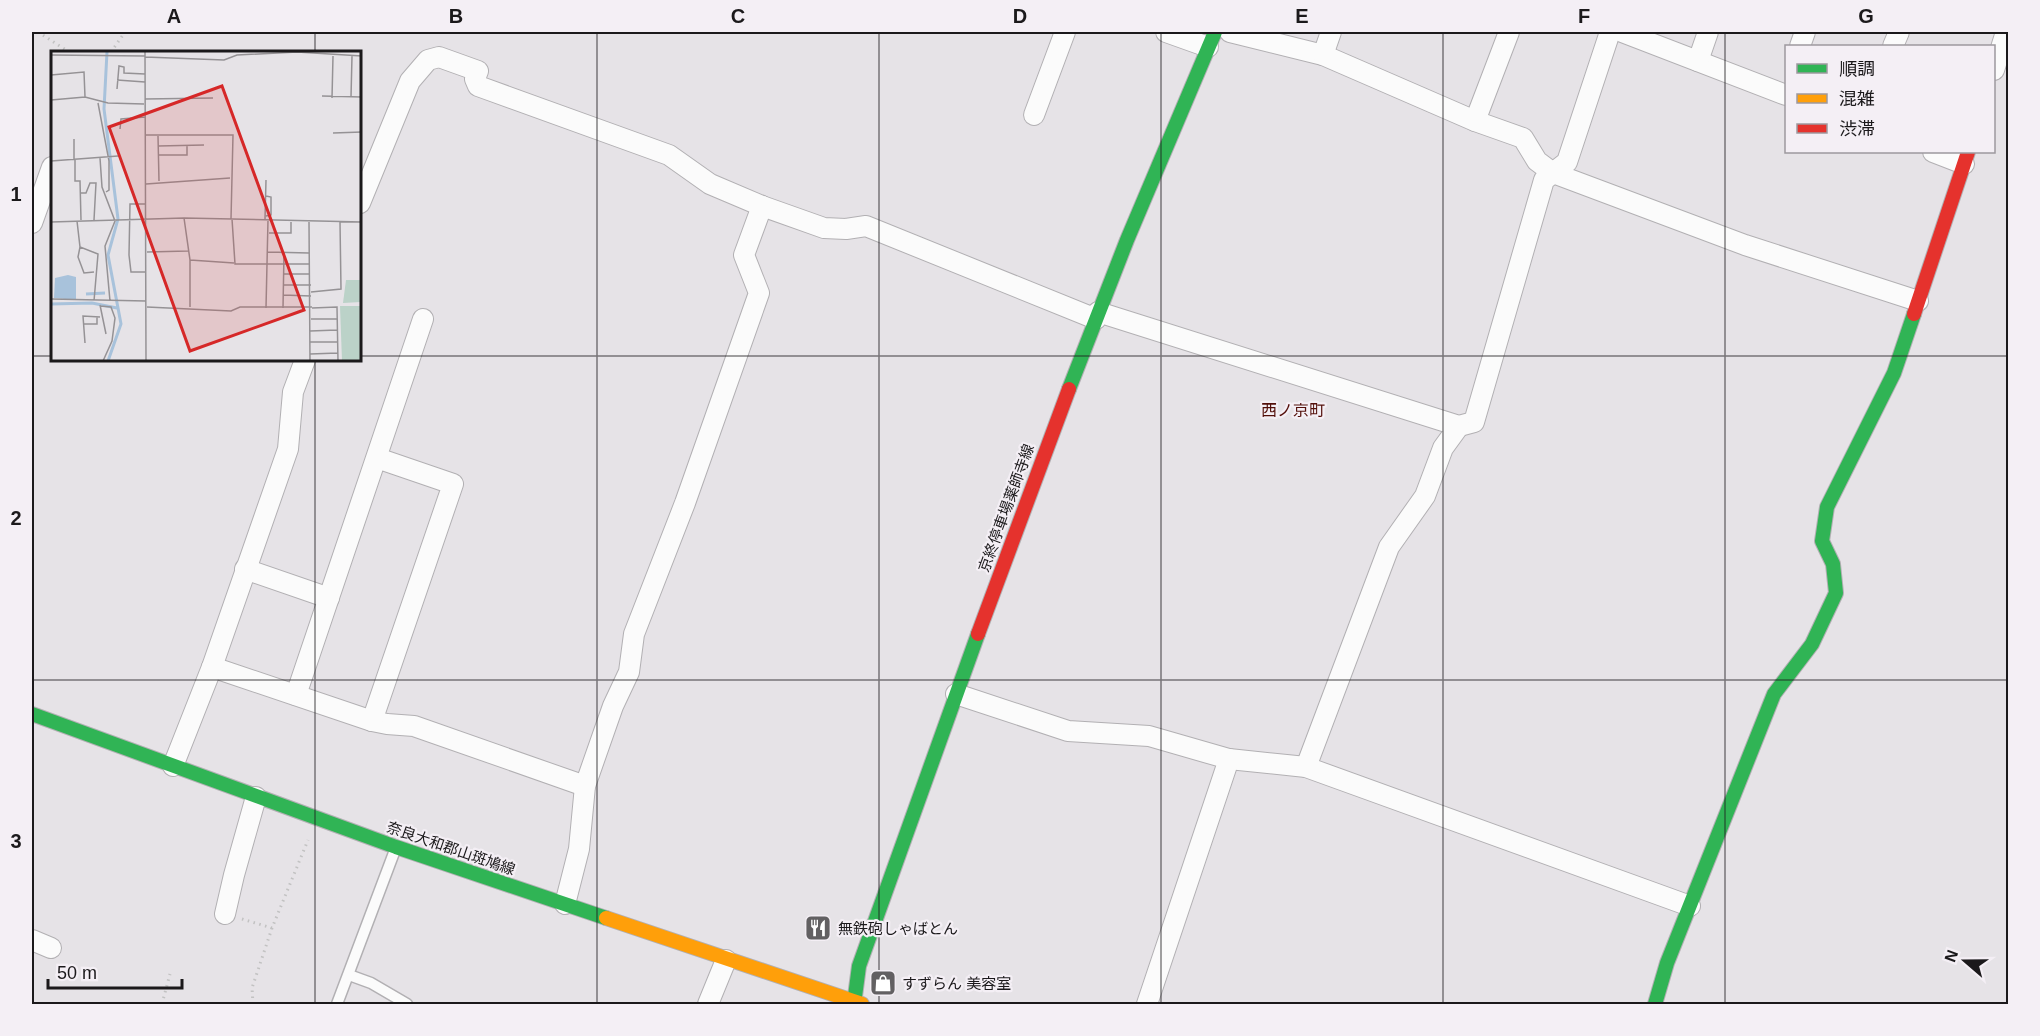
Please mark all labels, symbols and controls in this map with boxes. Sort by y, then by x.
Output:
text: A [167,5,181,27]
text: B [449,5,463,27]
text: C [731,5,745,27]
text: D [1013,5,1027,27]
text: E [1295,5,1309,27]
text: F [1578,5,1590,27]
text: G [1858,5,1874,27]
legend [1785,45,1995,153]
inset map [51,51,362,362]
text: 順調 [1839,59,1875,79]
text: 混雑 [1839,89,1875,109]
text: 渋滞 [1839,119,1875,139]
text: 1 [10,183,22,205]
district label: 西ノ京町 [1261,402,1325,419]
street label: 京終停車場薬師寺線 [975,442,1037,574]
text: 2 [10,507,22,529]
street label: 奈良大和郡山斑鳩線 [384,818,518,878]
text: 3 [10,830,22,852]
restaurant icon: 無鉄砲しゃばとん [803,913,833,943]
place label: 無鉄砲しゃばとん [838,920,958,937]
north arrow [1935,931,1995,991]
text: N [1941,948,1961,964]
scale bar [48,952,182,990]
text: 50 m [57,963,97,983]
shop icon: すずらん 美容室 [868,968,898,998]
place label: すずらん 美容室 [902,975,1011,992]

